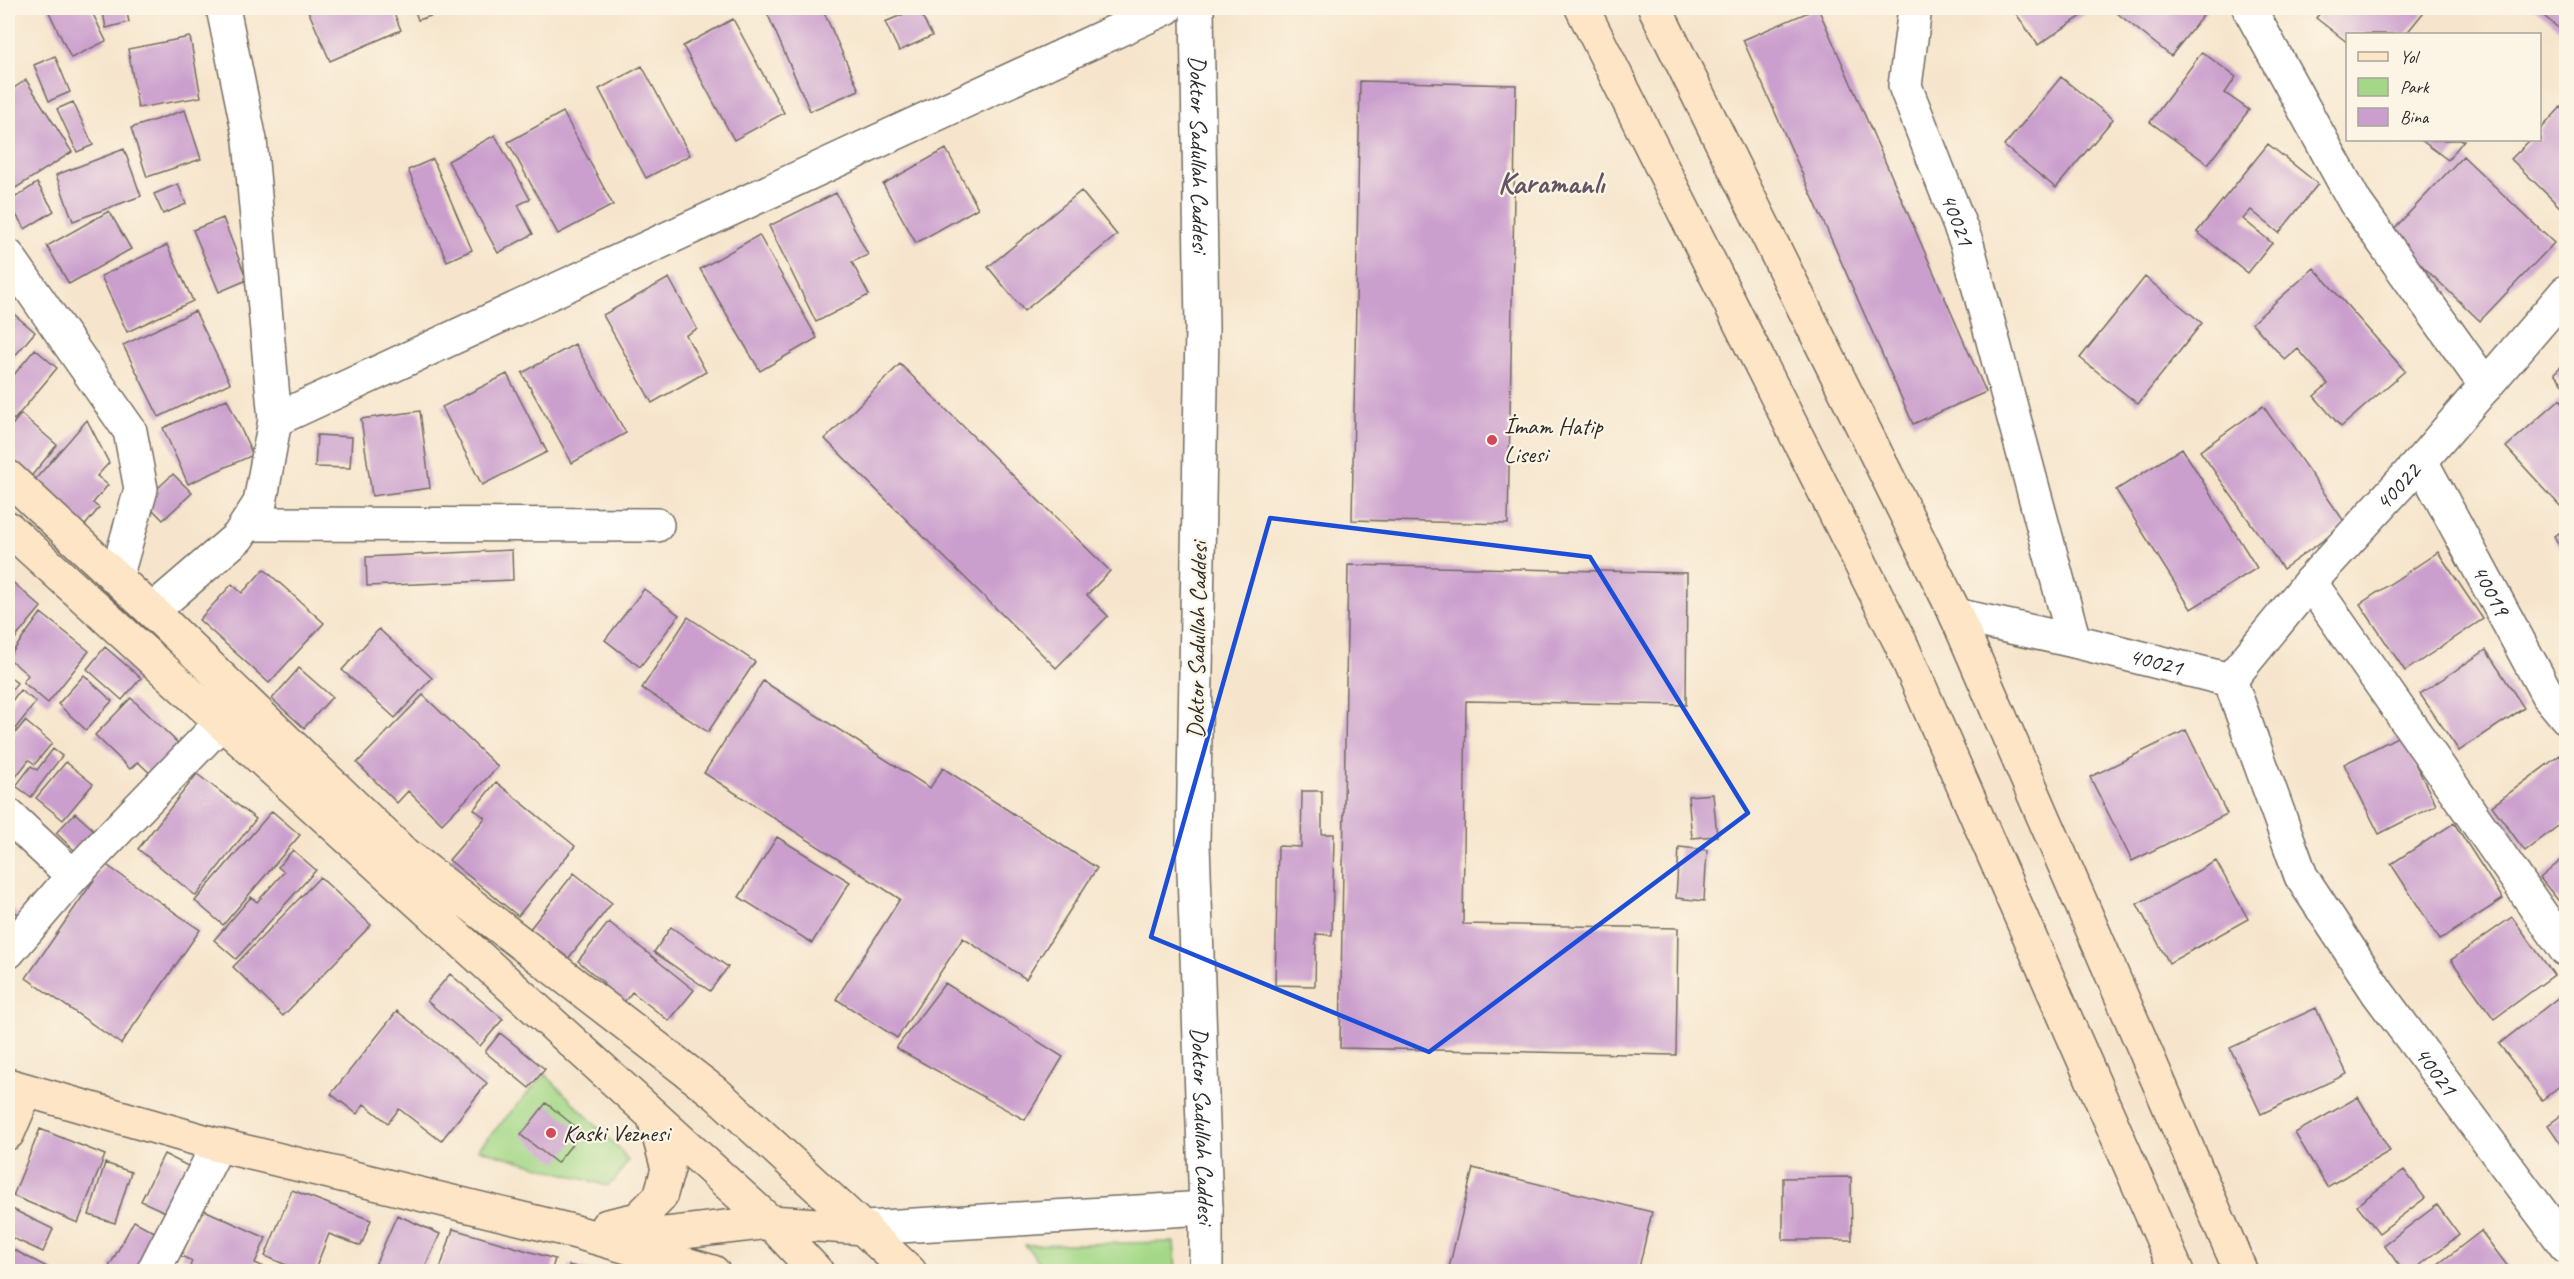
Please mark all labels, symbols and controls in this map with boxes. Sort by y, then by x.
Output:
legend [2346,33,2541,141]
text: Yol [2400,46,2420,68]
street label: Doktor Sadullah Caddesi [1183,55,1216,255]
text: Park [2400,76,2430,98]
text: Bina [2400,106,2430,128]
district label: Karamanlı [1498,164,1606,202]
street label: 40021 [1934,189,1982,251]
place label: İmam Hatip Lisesi [1504,411,1604,469]
marker: İmam Hatip Lisesi [1485,433,1499,447]
street label: 40022 [2368,455,2428,517]
street label: Doktor Sadullah Caddesi [1180,539,1214,739]
street label: 40019 [2465,559,2518,623]
street label: 40021 [2126,640,2187,683]
street label: Doktor Sadullah Caddesi [1185,1027,1221,1227]
street label: 40021 [2408,1040,2465,1103]
place label: Kaski Veznesi [563,1118,672,1148]
marker: Kaski Veznesi [544,1126,558,1140]

